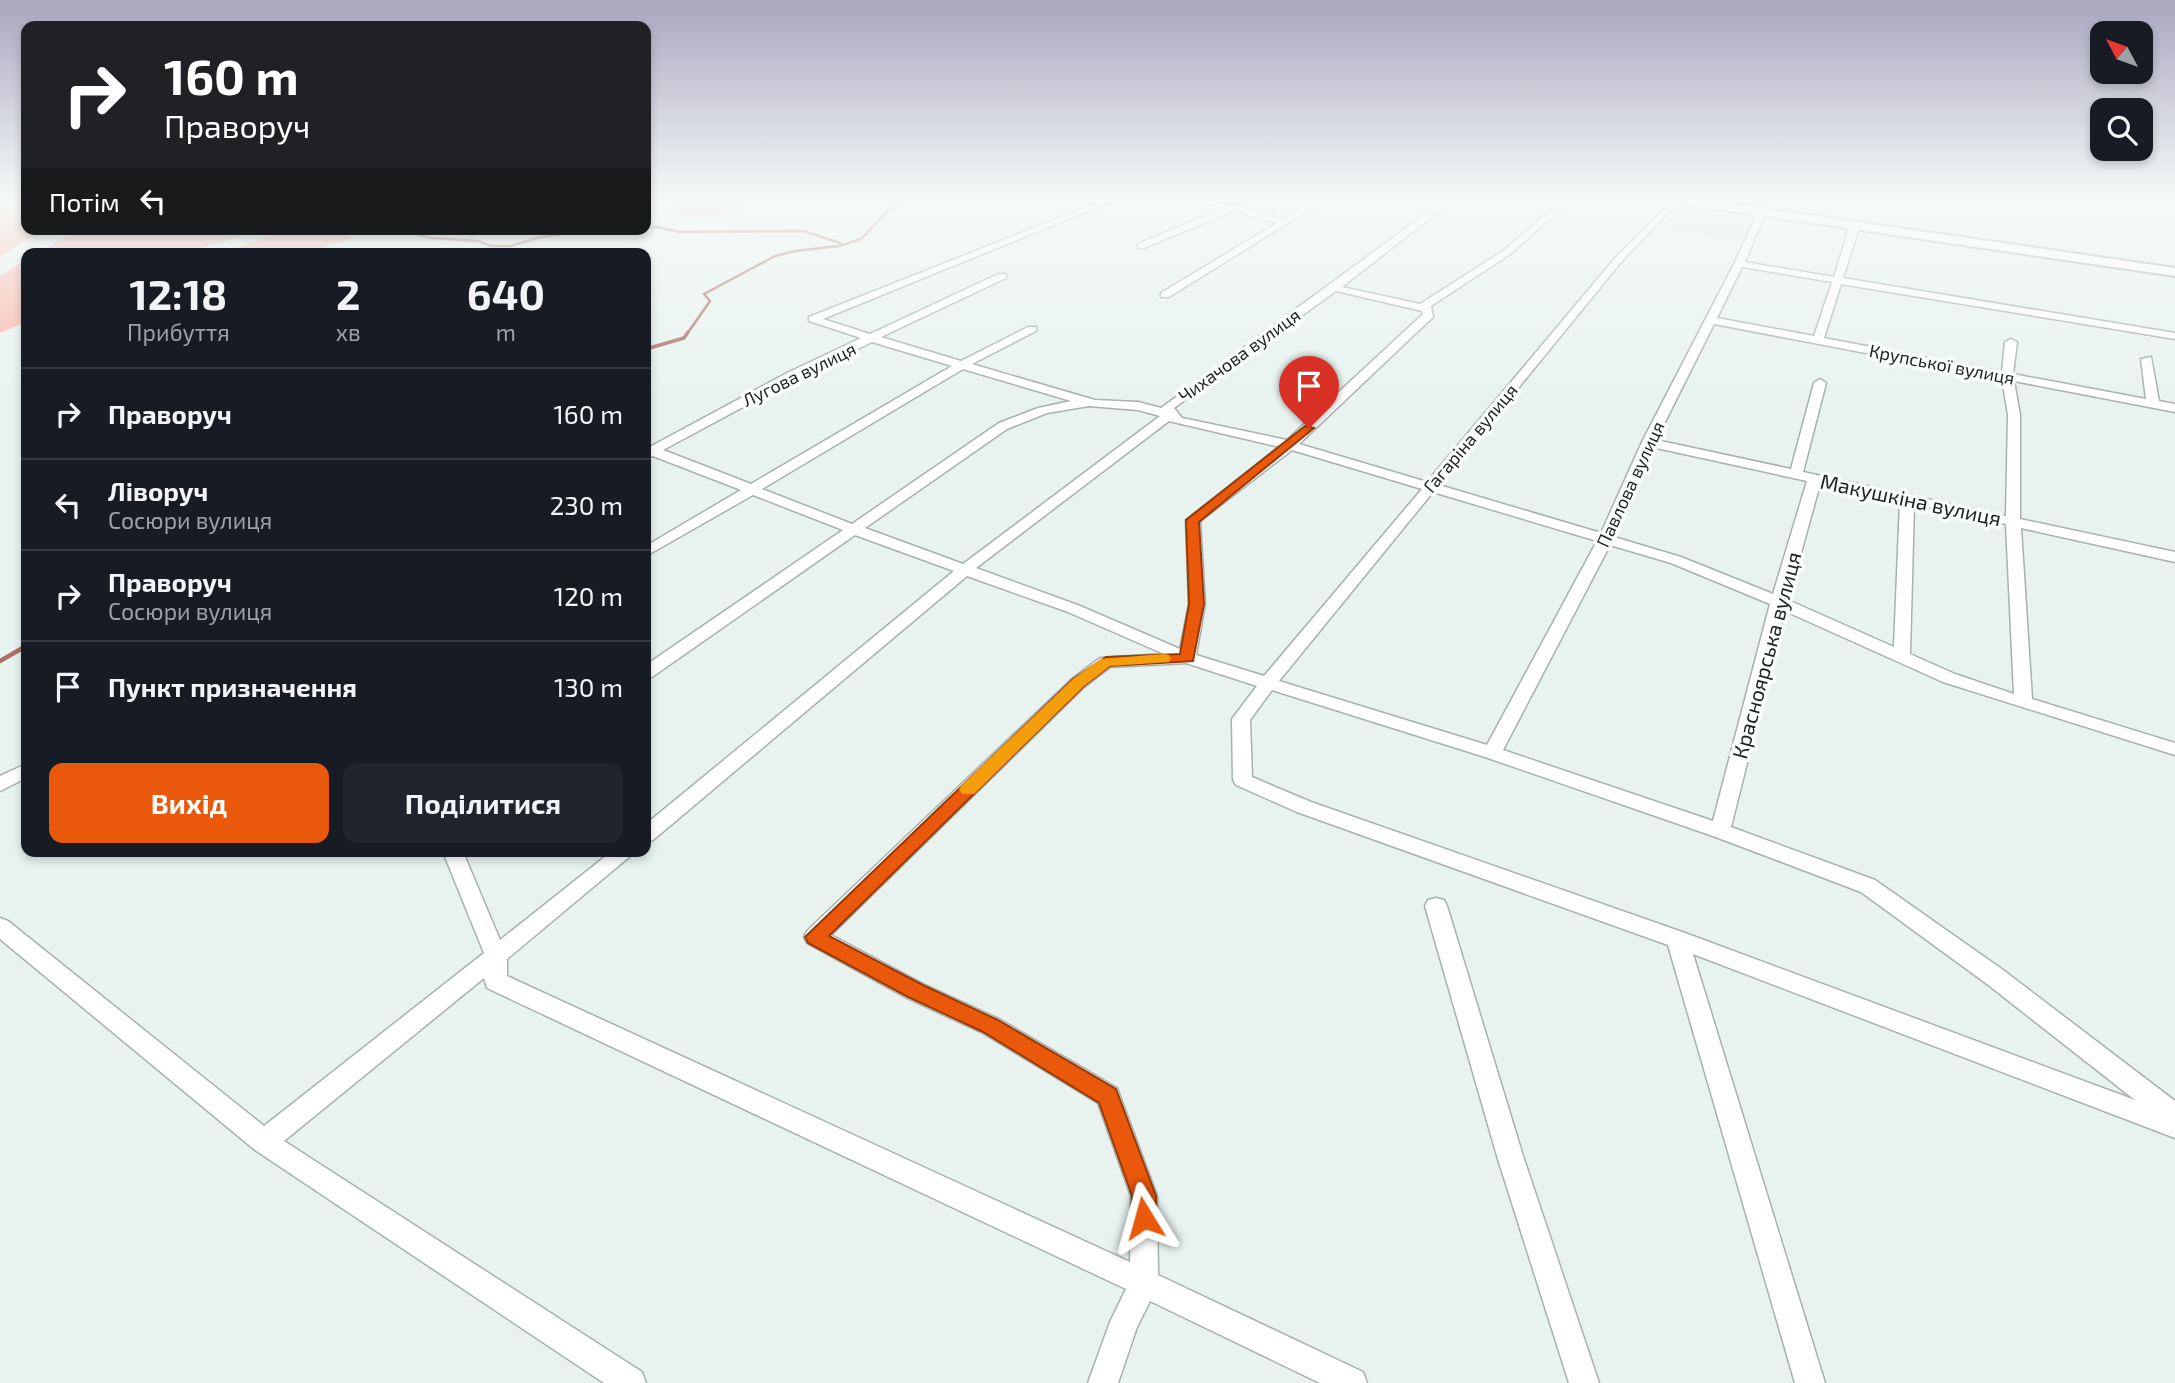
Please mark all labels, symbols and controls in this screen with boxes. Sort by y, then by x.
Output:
north arrow [2090,21,2152,84]
map controls [2090,21,2153,161]
text: 160 m [164,46,299,105]
icon: right [49,49,140,140]
button: search [2090,98,2153,161]
text: Праворуч [164,106,310,144]
icon: left [134,182,172,220]
text: Потім [49,186,120,217]
text: 12:18 [130,268,227,318]
text: 2 [336,268,360,318]
text: 640 [467,268,545,318]
street label: Чихачова вулиця [1174,303,1304,407]
text: Прибуття [127,318,230,346]
text: хв [336,318,361,346]
text: m [496,318,516,346]
street label: Лугова вулиця [739,337,859,411]
street label: Крупської вулиця [1867,339,2017,389]
pin [1279,356,1339,428]
icon: arrive [1290,367,1328,405]
street label: Гагаріна вулиця [1418,379,1522,497]
icon: right [49,395,87,433]
text: Праворуч [108,398,232,429]
text: 160 m [554,398,623,429]
street label: Павлова вулиця [1591,418,1669,550]
street label: Макушкіна вулиця [1818,468,2004,531]
text: Ліворуч [108,475,208,506]
icon: left [49,486,87,524]
text: 230 m [550,489,623,520]
text: Сосюри вулиця [108,506,272,534]
street label: Красноярська вулиця [1726,549,1807,762]
text: Праворуч [108,566,232,597]
icon: right [49,577,87,615]
text: 120 m [554,580,623,611]
text: Сосюри вулиця [108,597,272,625]
icon: arrive [49,668,87,706]
text: Пункт призначення [108,671,357,702]
text: 130 m [554,671,623,702]
button: Вихід [49,763,329,843]
button: Поділитися [343,763,623,843]
position arrow [1107,1181,1181,1255]

